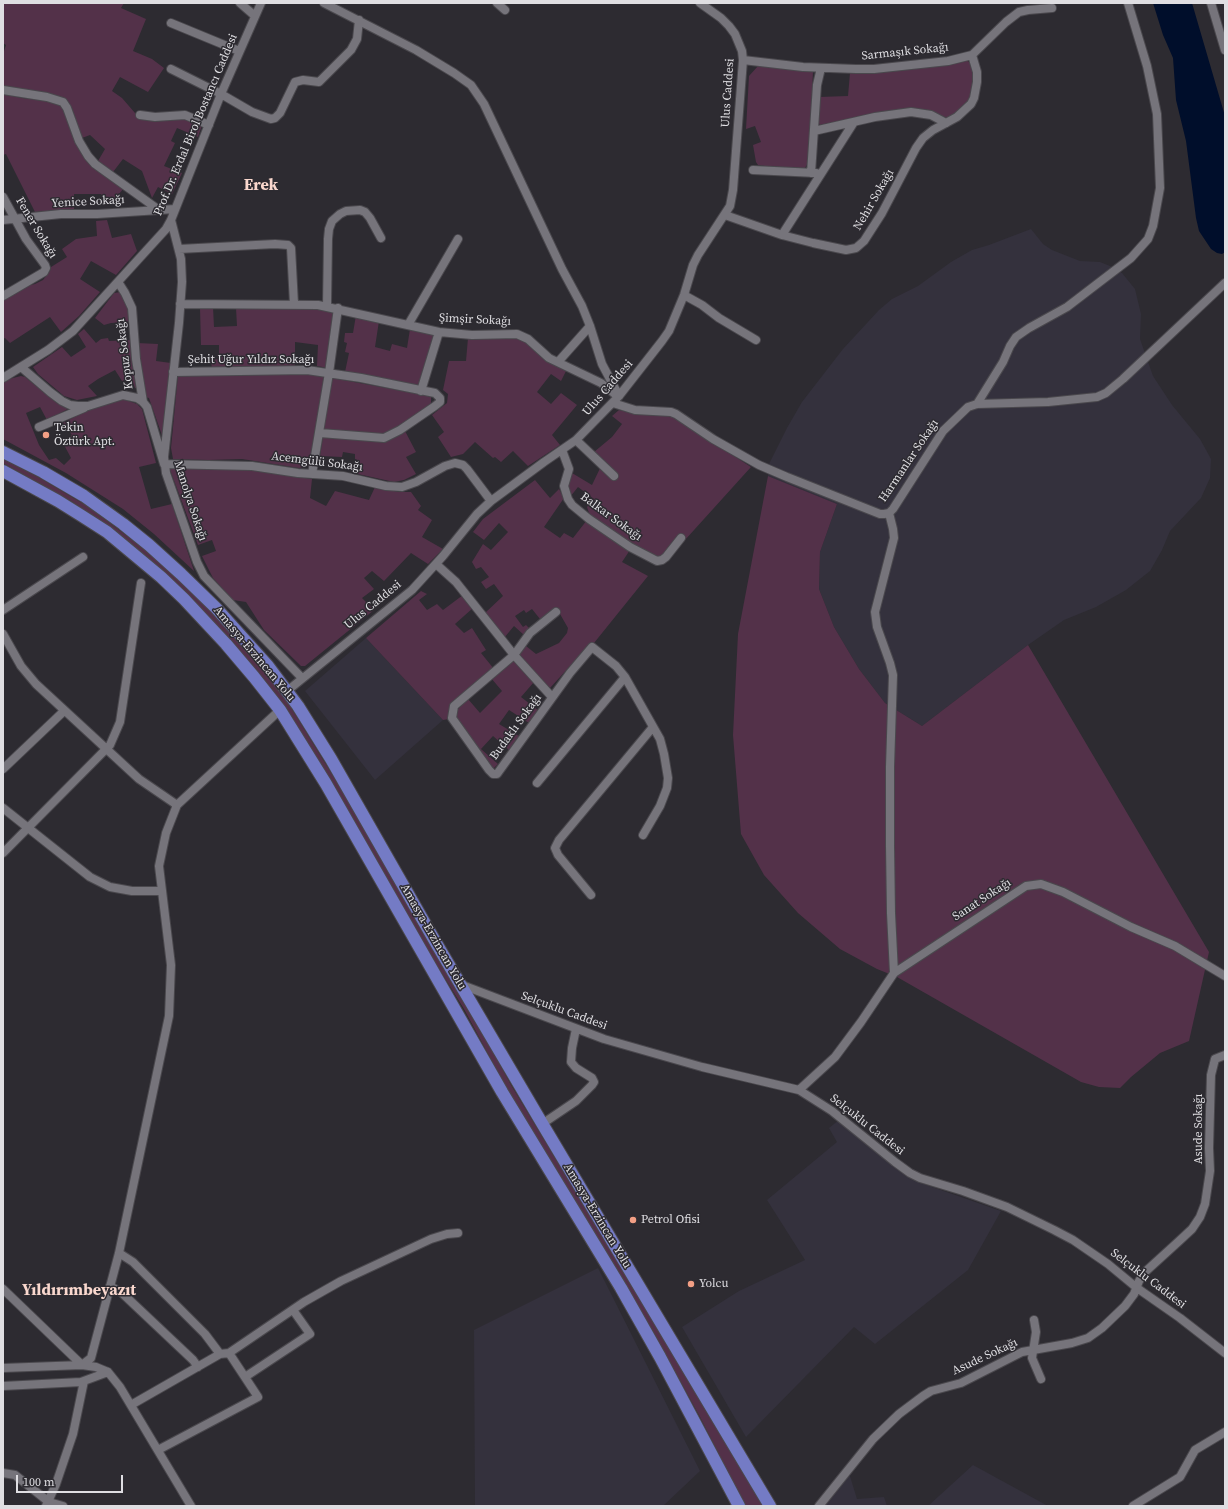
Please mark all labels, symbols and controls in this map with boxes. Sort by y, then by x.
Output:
street label: Prof.Dr. Erdal Birol Bostancı Caddesi [151,32,241,218]
street label: Sarmaşık Sokağı [861,40,949,64]
street label: Ulus Caddesi [718,58,738,128]
street label: Nehir Sokağı [851,167,897,233]
district label: Erek [244,176,278,196]
street label: Yenice Sokağı [51,193,125,211]
street label: Fener Sokağı [12,195,60,261]
street label: Şimşir Sokağı [439,311,511,329]
street label: Kopuz Sokağı [114,318,136,390]
street label: Şehit Uğur Yıldız Sokağı [188,353,314,367]
street label: Ulus Caddesi [580,357,636,419]
street label: Harmanlar Sokağı [876,417,942,505]
place label: Tekin Öztürk Apt. [54,421,115,449]
marker: Tekin Öztürk Apt. [41,430,51,440]
street label: Acemgülü Sokağı [270,449,364,475]
street label: Manolya Sokağı [170,459,210,543]
street label: Balkar Sokağı [577,490,645,544]
street label: Ulus Caddesi [342,578,404,632]
street label: Amasya-Erzincan Yolu [210,603,298,705]
street label: Budaklı Sokağı [487,691,545,763]
street label: Sanat Sokağı [950,876,1014,924]
street label: Amasya-Erzincan Yolu [397,882,469,992]
street label: Selçuklu Caddesi [519,989,609,1033]
street label: Selçuklu Caddesi [827,1091,907,1159]
street label: Asude Sokağı [1192,1094,1206,1164]
street label: Amasya-Erzincan Yolu [560,1161,634,1271]
place label: Petrol Ofisi [641,1213,700,1227]
marker: Petrol Ofisi [628,1215,638,1225]
street label: Selçuklu Caddesi [1107,1246,1189,1312]
place label: Yolcu [699,1277,728,1291]
marker: Yolcu [686,1279,696,1289]
district label: Yıldırımbeyazıt [22,1281,136,1301]
street label: Asude Sokağı [950,1336,1020,1378]
scale bar [18,1467,125,1493]
text: 100 m [23,1474,55,1490]

